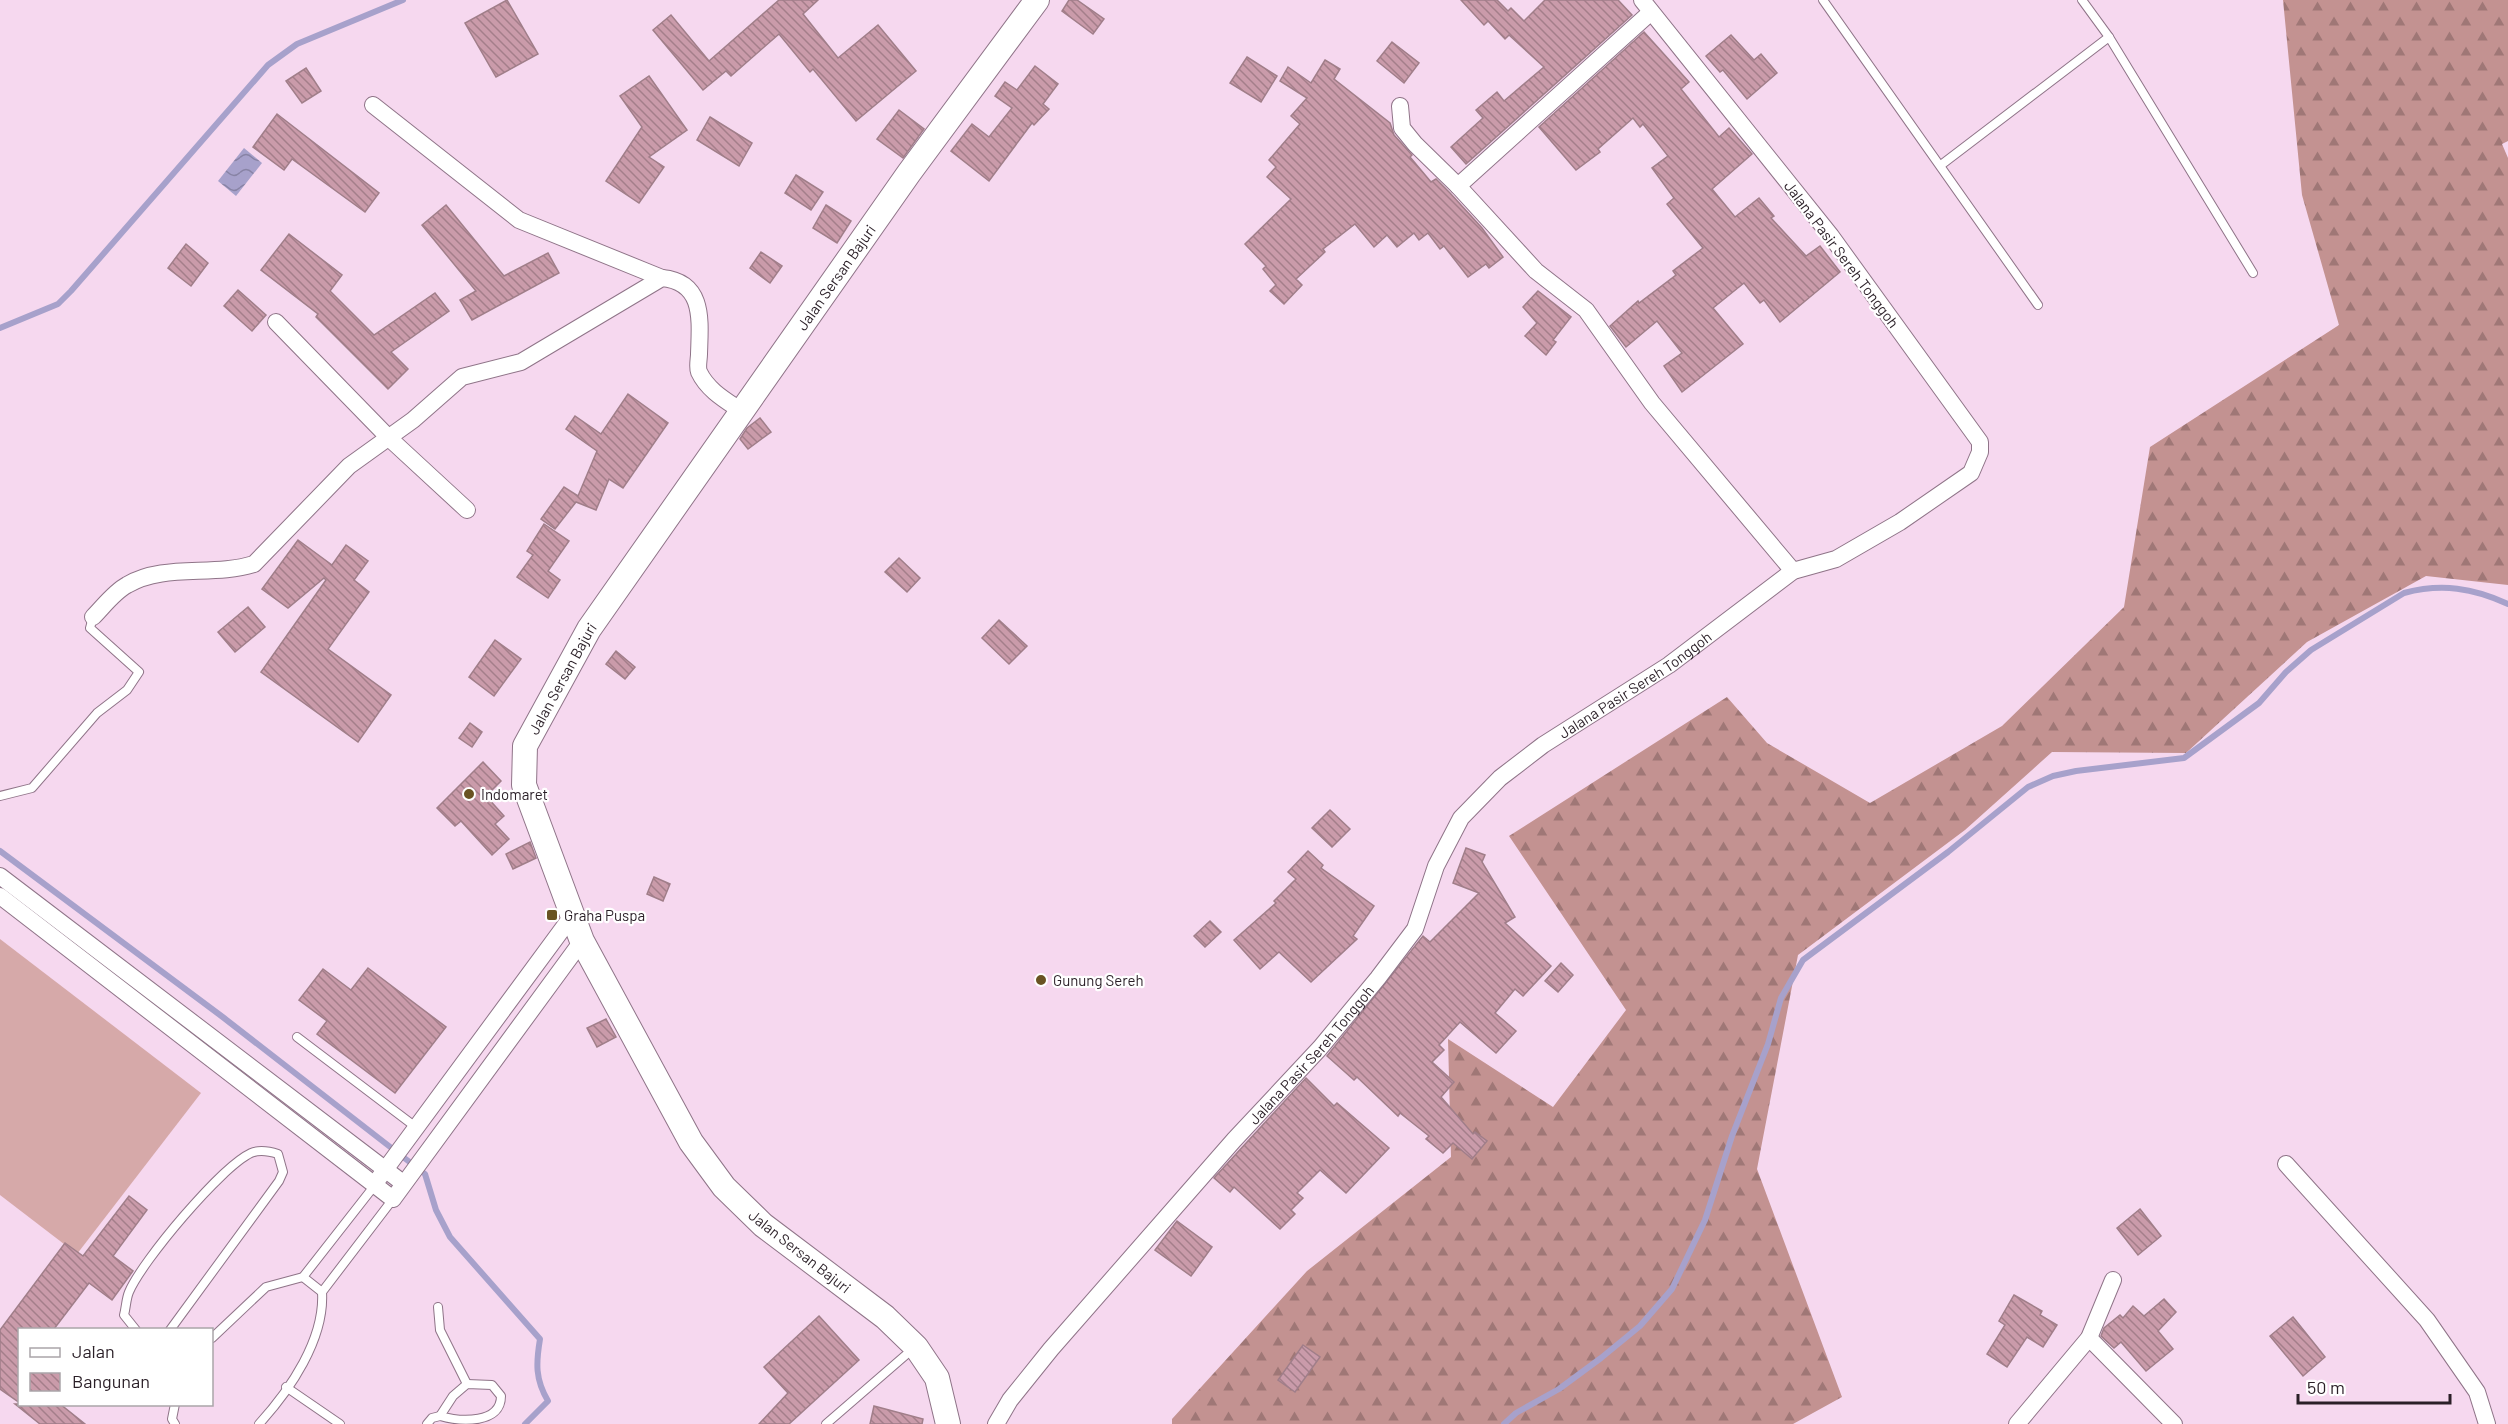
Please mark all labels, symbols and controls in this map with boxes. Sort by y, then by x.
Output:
street label: Jalana Pasir Sereh Tonggoh [1781,177,1903,331]
street label: Jalan Sersan Bajuri [793,221,879,334]
street label: Jalan Sersan Bajuri [524,619,600,738]
street label: Jalana Pasir Sereh Tonggoh [1555,627,1715,742]
place label: Indomaret [481,785,548,803]
marker: Indomaret [462,787,476,801]
place label: Graha Puspa [564,906,645,924]
marker: Graha Puspa [545,908,559,922]
place label: Gunung Sereh [1053,971,1144,989]
marker: Gunung Sereh [1034,973,1048,987]
street label: Jalana Pasir Sereh Tonggoh [1245,982,1377,1128]
street label: Jalan Sersan Bajuri [745,1206,855,1296]
legend [18,1328,213,1406]
text: Jalan [72,1340,115,1362]
scale bar [2298,1367,2450,1405]
text: Bangunan [72,1370,150,1392]
text: 50 m [2307,1376,2345,1398]

